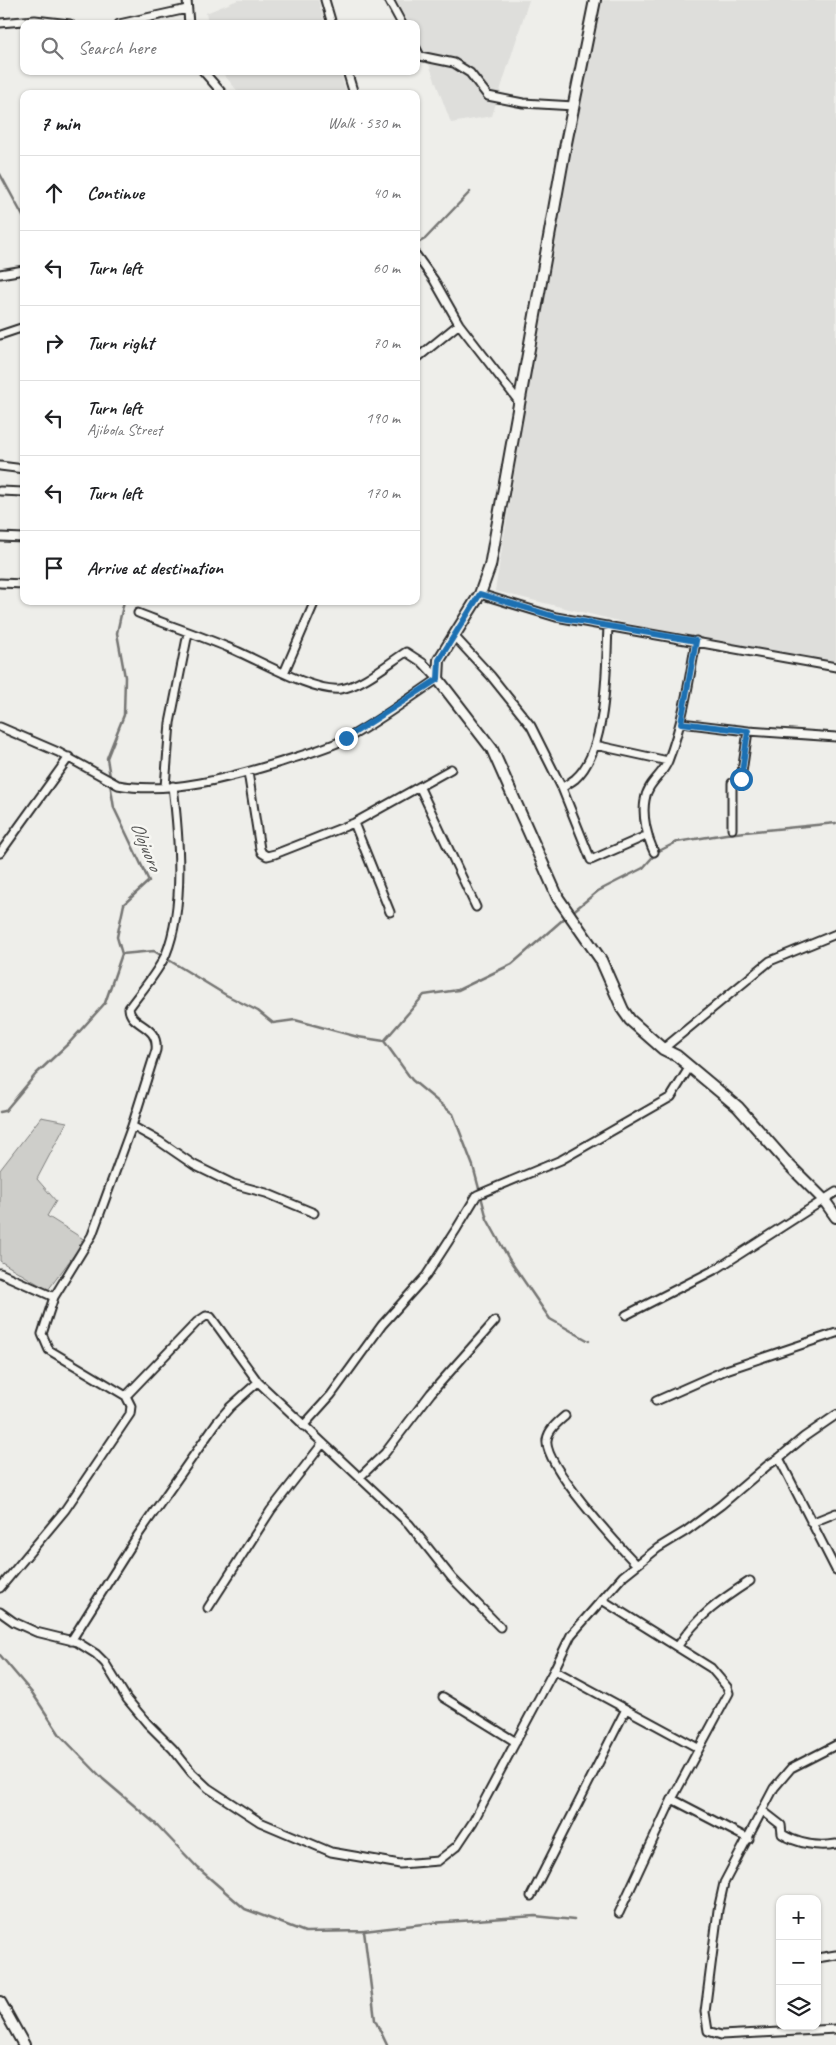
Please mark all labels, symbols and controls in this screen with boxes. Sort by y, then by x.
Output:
search box [20,20,420,75]
icon: search [38,34,66,62]
text: Search here [78,36,155,60]
text: 7 min [40,110,80,136]
text: Walk · 530 m [328,113,400,133]
icon: ahead [40,179,68,207]
text: Continue [87,181,144,205]
text: 40 m [373,183,400,203]
icon: left [40,254,68,282]
text: Turn left [87,256,142,280]
text: 60 m [373,258,400,278]
icon: right [40,329,68,357]
text: Turn right [87,331,154,355]
text: 70 m [373,333,400,353]
text: Turn left [87,396,142,420]
icon: left [40,404,68,432]
text: 190 m [366,408,400,428]
text: Ajibola Street [87,420,162,440]
icon: left [40,479,68,507]
text: Turn left [87,481,142,505]
text: 170 m [366,483,400,503]
icon: arrive [40,554,68,582]
text: Arrive at destination [87,556,223,580]
route end [335,727,358,750]
route start [730,768,753,791]
water label: Olojuoro [125,818,168,876]
map controls [776,1895,821,2030]
button: + [776,1895,821,1940]
button: − [776,1940,821,1985]
button: layers [776,1985,821,2030]

